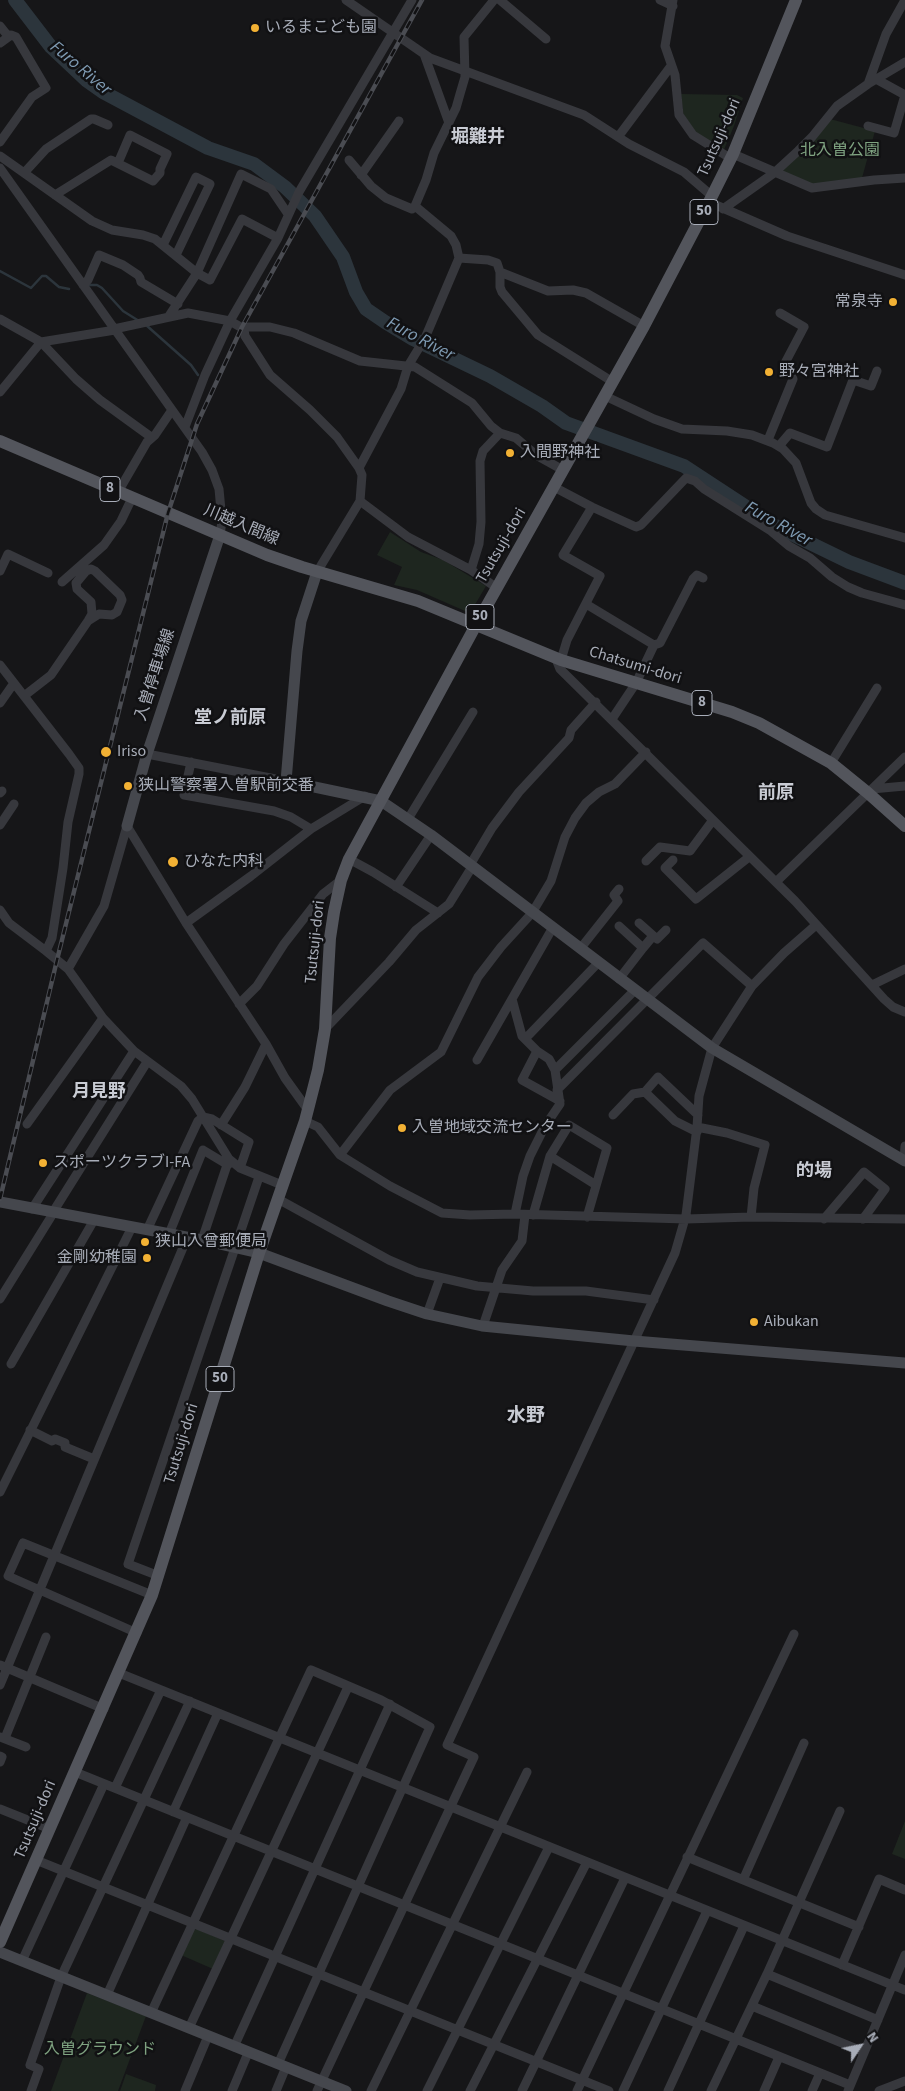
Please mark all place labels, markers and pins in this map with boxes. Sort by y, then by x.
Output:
place label: いるまこども園 [265,18,377,38]
marker: いるまこども園 [249,22,261,34]
place label: 常泉寺 [835,292,883,312]
marker: 常泉寺 [887,296,899,308]
place label: 野々宮神社 [779,362,859,382]
marker: 野々宮神社 [763,366,775,378]
place label: 入間野神社 [520,443,600,463]
marker: 入間野神社 [504,447,516,459]
place label: Iriso [117,742,146,762]
marker: Iriso [99,745,113,759]
place label: 狭山警察署入曽駅前交番 [138,776,314,796]
marker: 狭山警察署入曽駅前交番 [122,780,134,792]
place label: ひなた内科 [184,852,264,872]
marker: ひなた内科 [166,855,180,869]
place label: 入曽地域交流センター [412,1118,572,1138]
marker: 入曽地域交流センター [396,1122,408,1134]
place label: スポーツクラブI-FA [53,1153,190,1173]
marker: スポーツクラブI-FA [37,1157,49,1169]
place label: 狭山入曾郵便局 [155,1232,267,1252]
marker: 狭山入曾郵便局 [139,1236,151,1248]
place label: 金剛幼稚園 [57,1248,137,1268]
marker: 金剛幼稚園 [141,1252,153,1264]
place label: Aibukan [764,1312,819,1332]
marker: Aibukan [748,1316,760,1328]

